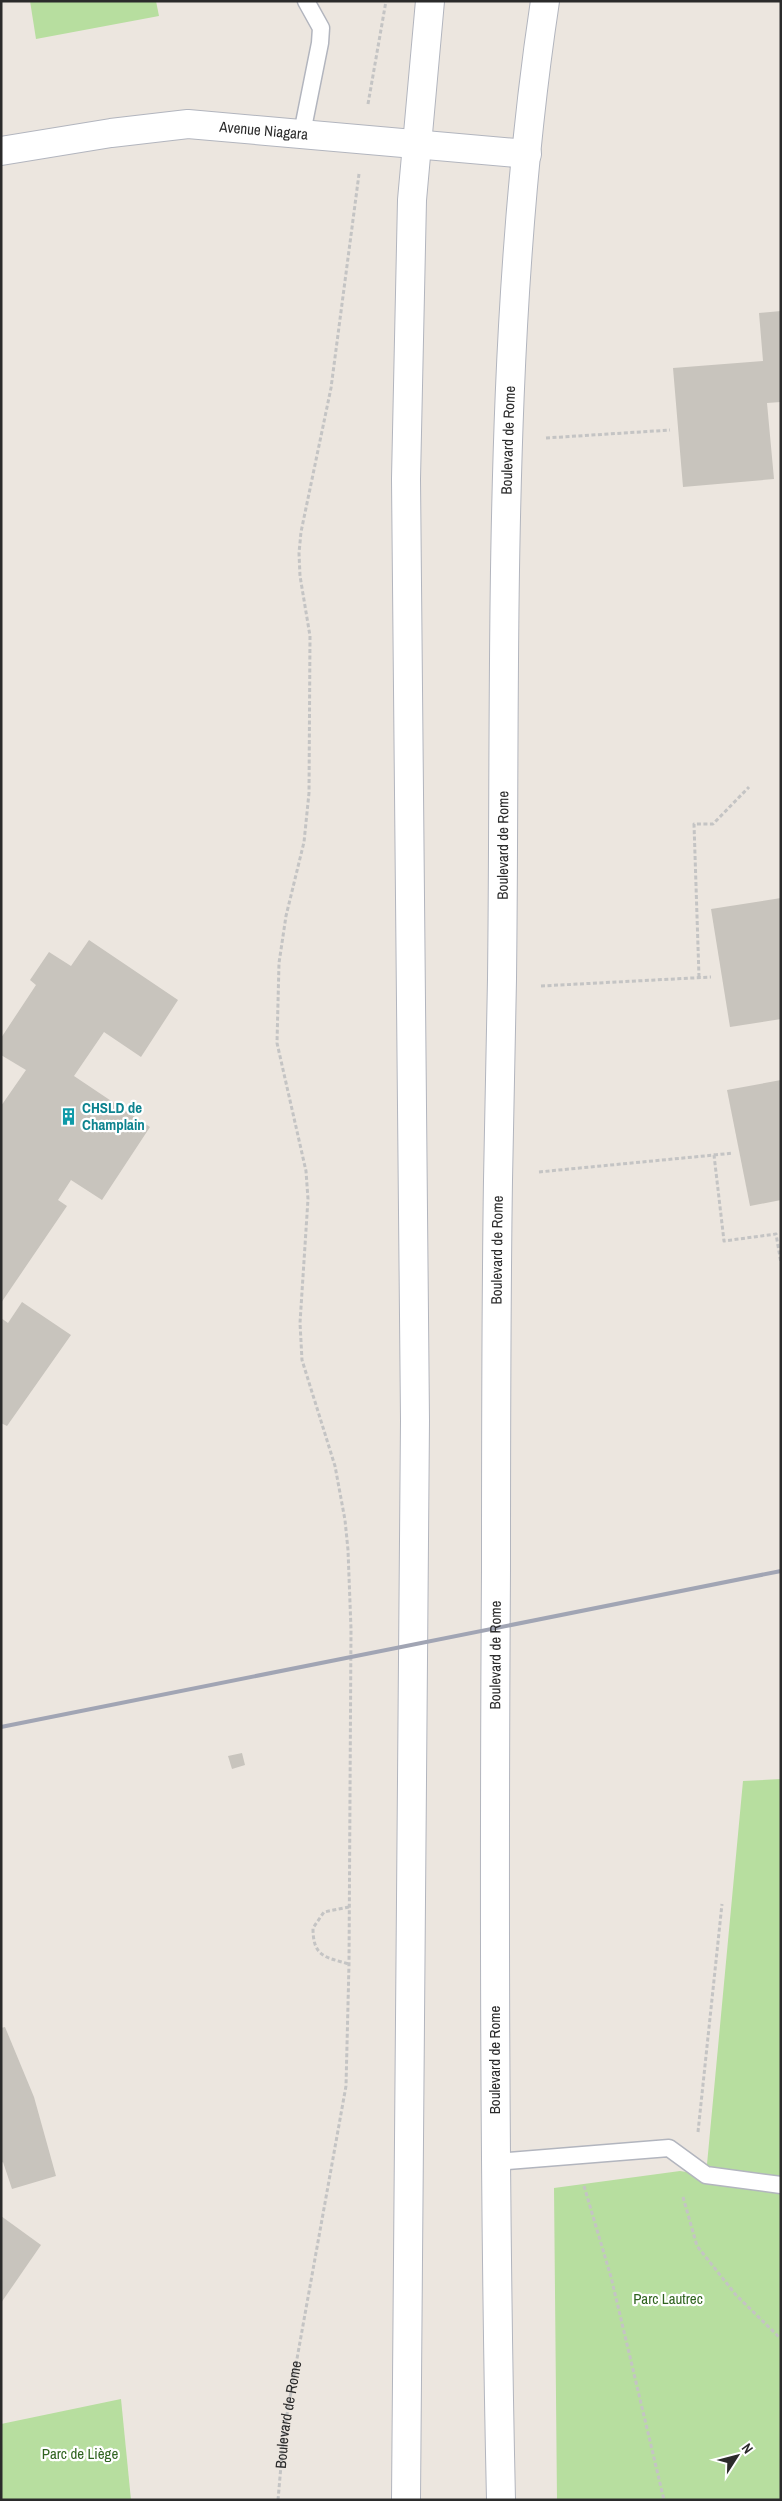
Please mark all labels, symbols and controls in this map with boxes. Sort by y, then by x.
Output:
street label: Avenue Niagara [218,116,309,145]
street label: Boulevard de Rome [496,385,520,495]
street label: Boulevard de Rome [492,791,513,900]
place label: CHSLD de Champlain [82,1097,145,1135]
building icon: CHSLD de Champlain [58,1107,78,1127]
street label: Boulevard de Rome [486,1195,508,1305]
street label: Boulevard de Rome [484,1600,506,1709]
street label: Boulevard de Rome [484,2005,505,2114]
park label: Parc Lautrec [633,2288,703,2309]
street label: Boulevard de Rome [270,2359,306,2469]
north arrow [712,2431,762,2481]
text: N [738,2440,757,2457]
park label: Parc de Liège [42,2443,118,2464]

